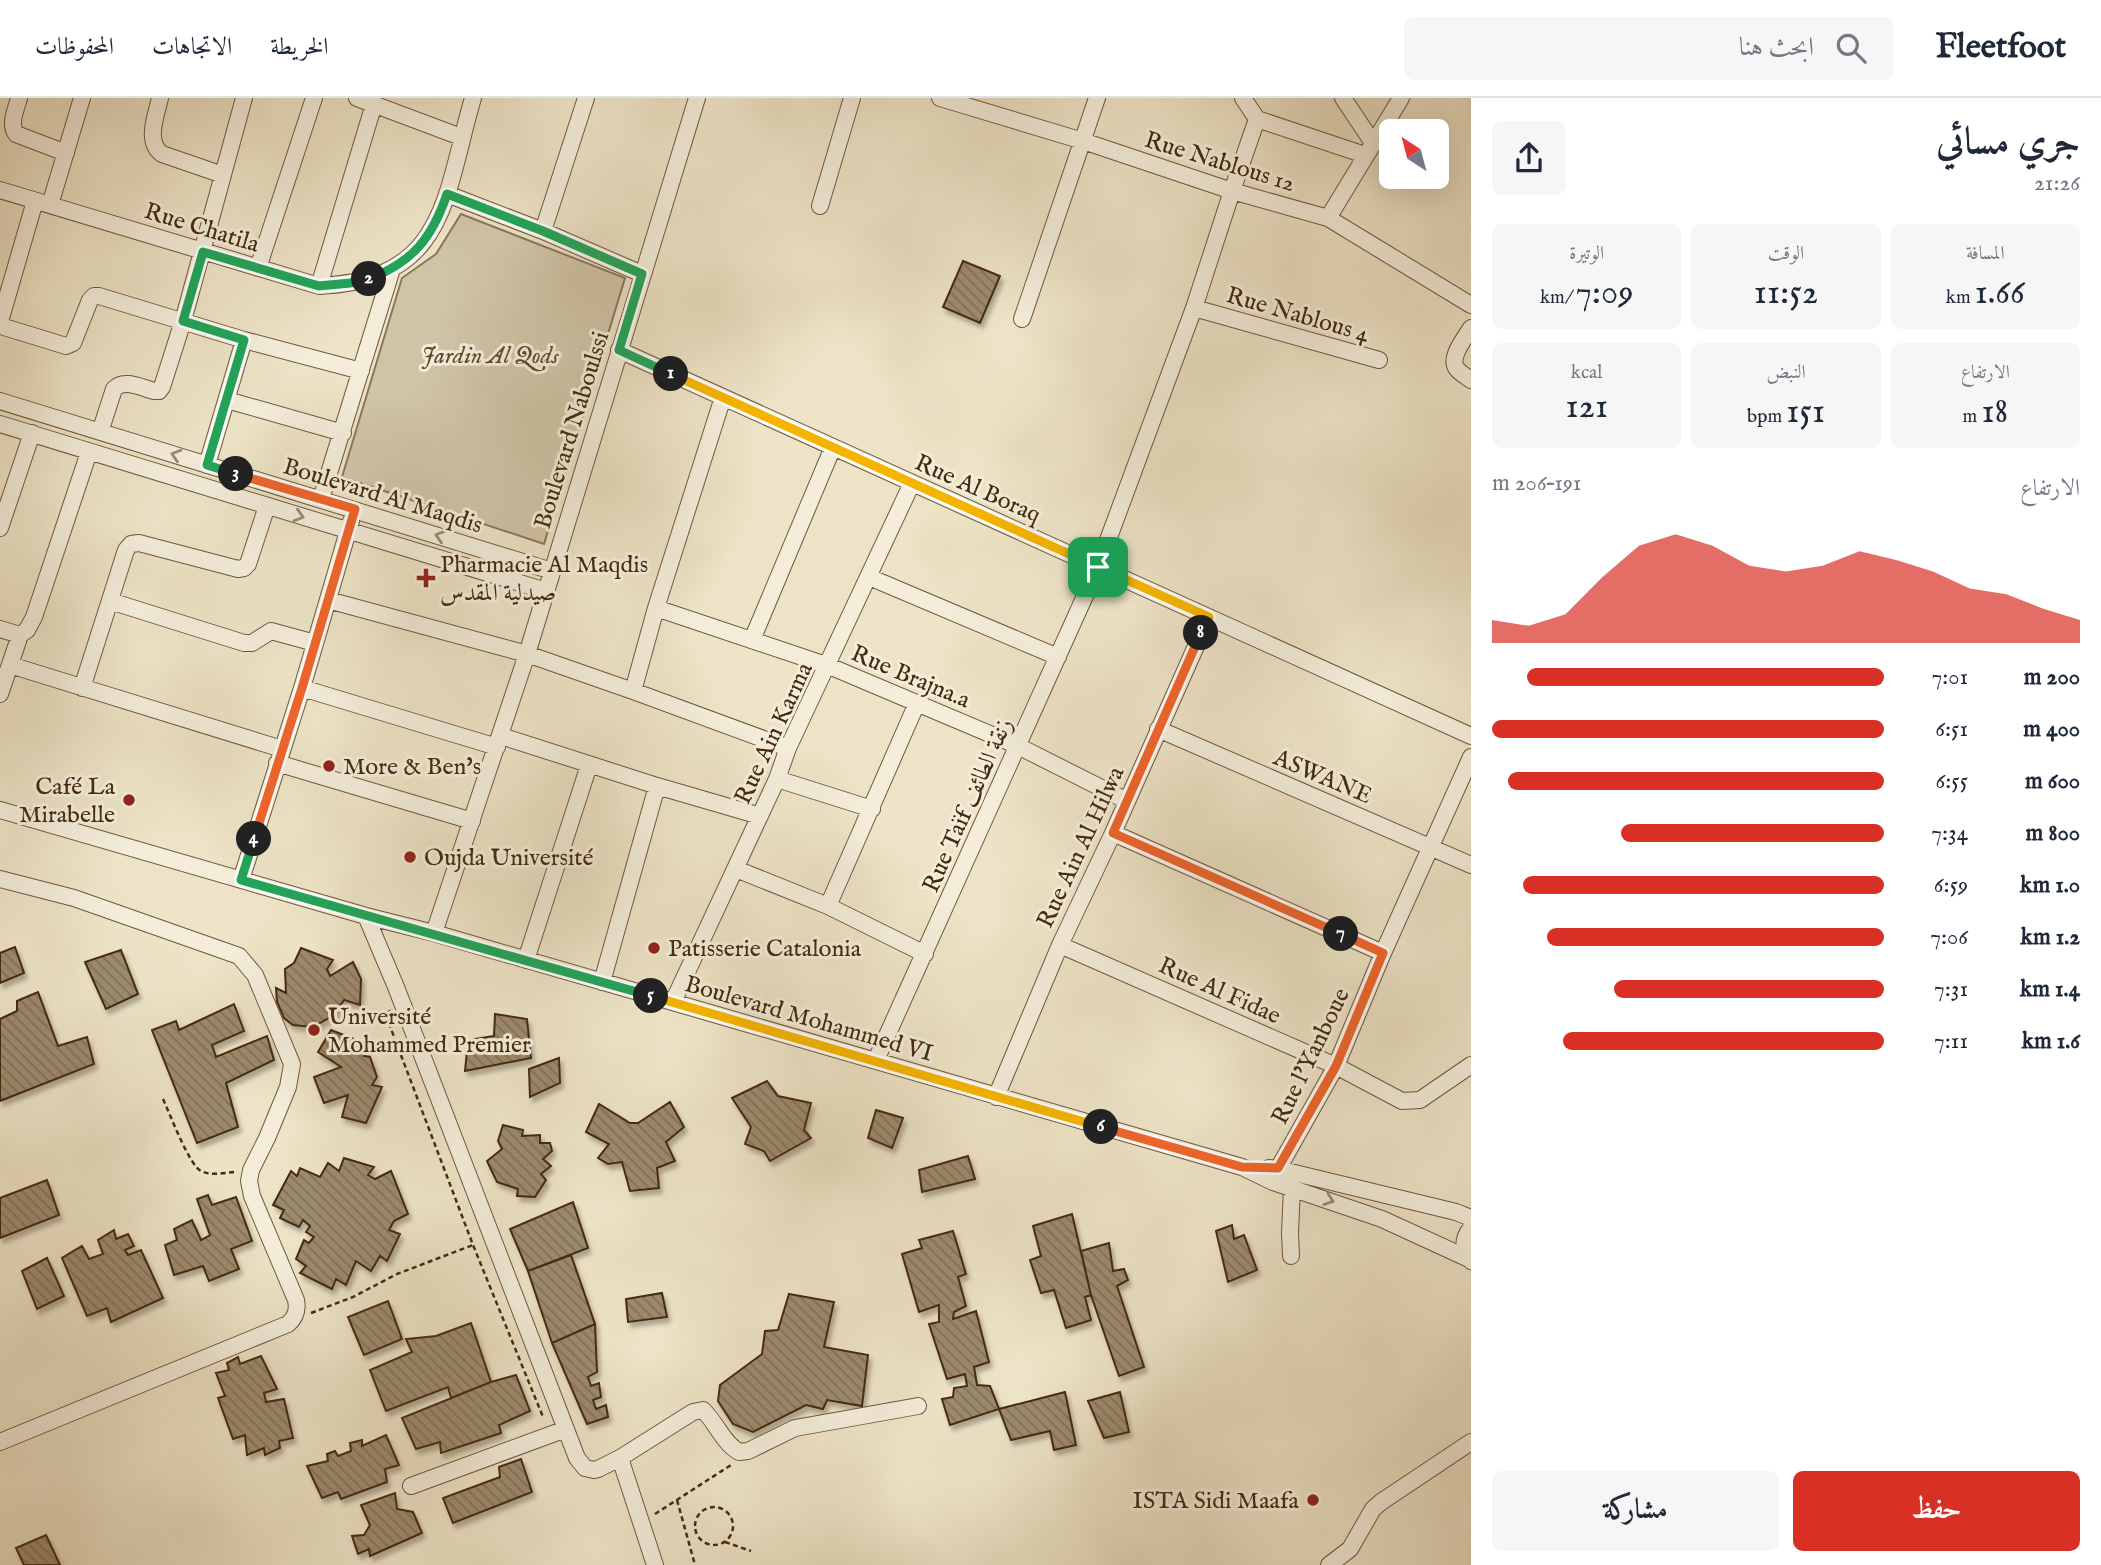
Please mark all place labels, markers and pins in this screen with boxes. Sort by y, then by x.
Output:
pin: 2 [352,262,386,296]
pin: 1 [654,356,688,392]
pin: 3 [218,456,254,492]
pin [1068,537,1128,597]
place label: Pharmacie Al Maqdis صيدلية المقدس [440,550,648,609]
marker: Pharmacie Al Maqdis صيدلية المقدس [418,570,434,586]
pin: 8 [1184,616,1218,650]
place label: More & Ben's [343,752,481,783]
marker: More & Ben's [321,758,337,774]
place label: Café La Mirabelle [19,772,116,831]
marker: Café La Mirabelle [121,792,137,808]
pin: 4 [236,822,272,856]
place label: Oujda Université [424,843,594,874]
marker: Oujda Université [402,849,418,865]
pin: 7 [1324,916,1358,952]
place label: Patisserie Catalonia [668,934,862,965]
marker: Patisserie Catalonia [646,940,662,956]
pin: 5 [634,978,668,1014]
place label: Université Mohammed Premier [328,1002,531,1061]
marker: Université Mohammed Premier [306,1022,322,1038]
pin: 6 [1084,1110,1118,1144]
place label: ISTA Sidi Maafa [1133,1486,1300,1517]
marker: ISTA Sidi Maafa [1305,1492,1321,1508]

